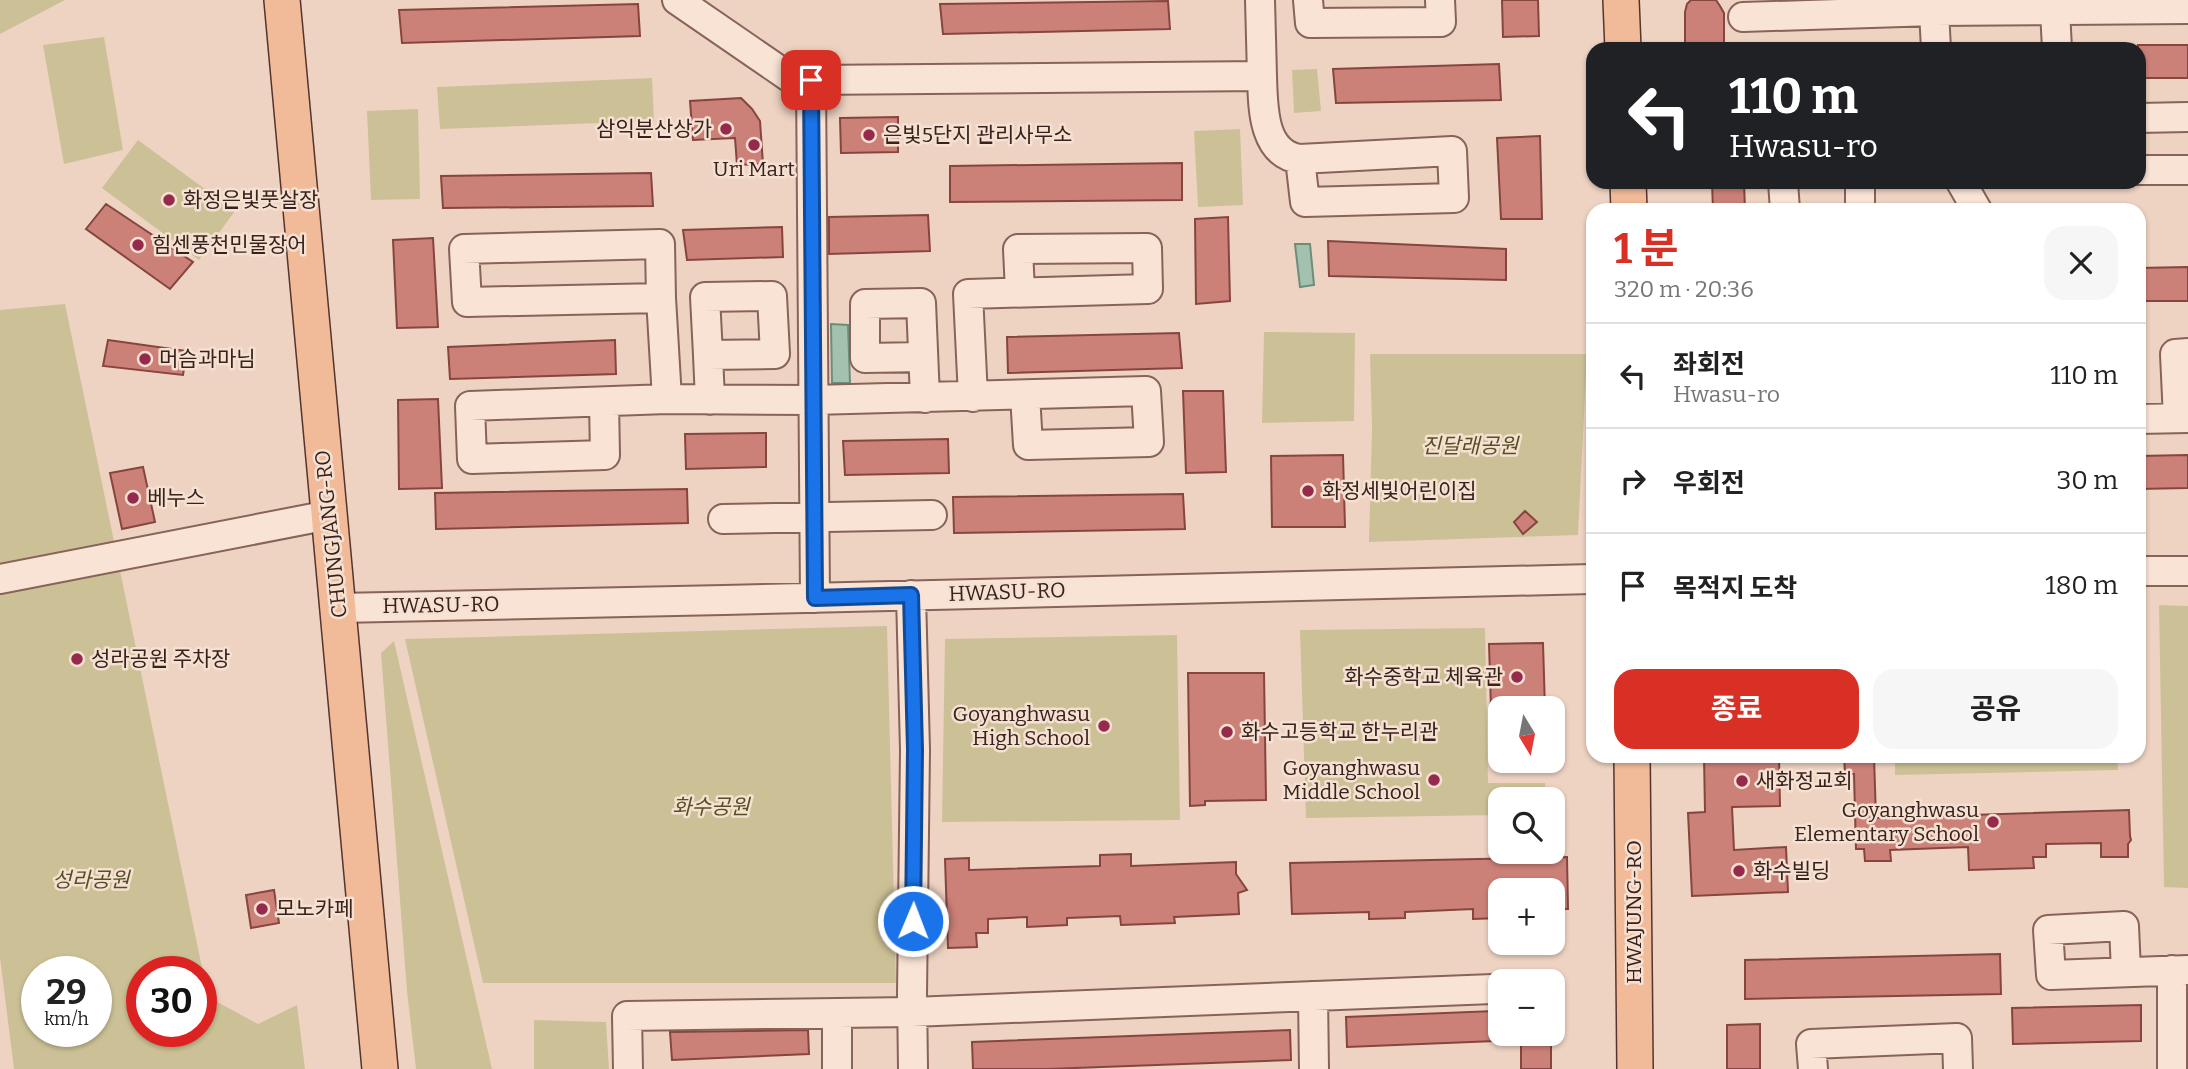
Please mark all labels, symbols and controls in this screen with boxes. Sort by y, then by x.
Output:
pin [781,50,841,110]
icon: arrive [792,61,830,99]
text: 110 m [1729,67,1858,126]
icon: left [1614,70,1705,161]
place label: 삼익분산상가 [596,116,712,142]
marker: 삼익분산상가 [718,121,734,137]
place label: 은빛5단지 관리사무소 [883,122,1072,148]
marker: 은빛5단지 관리사무소 [861,127,877,143]
text: Hwasu-ro [1729,127,1878,165]
marker: Uri Mart [746,137,762,153]
place label: Uri Mart [713,156,795,182]
place label: 화정은빛풋살장 [183,187,318,213]
marker: 화정은빛풋살장 [161,192,177,208]
text: 1 분 [1614,224,1678,274]
button: close [2044,226,2118,300]
place label: 힘센풍천민물장어 [152,232,307,258]
marker: 힘센풍천민물장어 [130,237,146,253]
text: 320 m · 20:36 [1614,275,1754,303]
place label: 머슴과마님 [159,346,256,372]
text: 좌회전 [1673,349,1745,380]
marker: 머슴과마님 [137,351,153,367]
icon: left [1614,357,1652,395]
text: 110 m [2050,360,2118,391]
text: Hwasu-ro [1673,380,1780,408]
park label: 진달래공원 [1422,433,1520,459]
street label: CHUNGJANG-RO [309,449,353,619]
icon: right [1614,462,1652,500]
text: 30 m [2057,465,2118,496]
text: 우회전 [1673,468,1745,499]
place label: 화정세빛어린이집 [1322,478,1477,504]
marker: 화정세빛어린이집 [1300,483,1316,499]
place label: 베누스 [147,485,205,511]
marker: 베누스 [125,490,141,506]
icon: arrive [1614,567,1652,605]
text: 180 m [2045,570,2118,601]
text: 목적지 도착 [1673,573,1797,604]
street label: HWASU-RO [948,577,1066,607]
street label: HWASU-RO [382,591,500,619]
place label: 성라공원 주차장 [91,646,230,672]
marker: 성라공원 주차장 [69,651,85,667]
place label: 화수중학교 체육관 [1344,664,1503,690]
marker: 화수중학교 체육관 [1509,669,1525,685]
button: 종료 [1614,669,1859,749]
button: 공유 [1873,669,2118,749]
north arrow [1488,696,1564,774]
map controls [1488,696,1565,1046]
place label: Goyanghwasu High School [953,701,1090,751]
marker: Goyanghwasu High School [1096,718,1112,734]
place label: 화수고등학교 한누리관 [1241,719,1438,745]
marker: 화수고등학교 한누리관 [1219,724,1235,740]
place label: Goyanghwasu Middle School [1282,755,1420,805]
place label: 새화정교회 [1756,768,1853,794]
marker: Goyanghwasu Middle School [1426,772,1442,788]
marker: 새화정교회 [1734,773,1750,789]
button: search [1488,787,1565,864]
park label: 화수공원 [672,794,751,820]
place label: Goyanghwasu Elementary School [1794,797,1979,847]
marker: Goyanghwasu Elementary School [1985,814,2001,830]
street label: HWAJUNG-RO [1621,840,1647,984]
place label: 화수빌딩 [1753,858,1830,884]
marker: 화수빌딩 [1731,863,1747,879]
park label: 성라공원 [52,867,131,893]
button: + [1488,878,1565,955]
position arrow [876,884,950,958]
place label: 모노카페 [276,896,353,922]
marker: 모노카페 [254,901,270,917]
speed limit sign: 30 [126,956,217,1047]
button: − [1488,969,1565,1046]
text: 29 [46,971,87,1013]
text: km/h [44,1008,89,1030]

